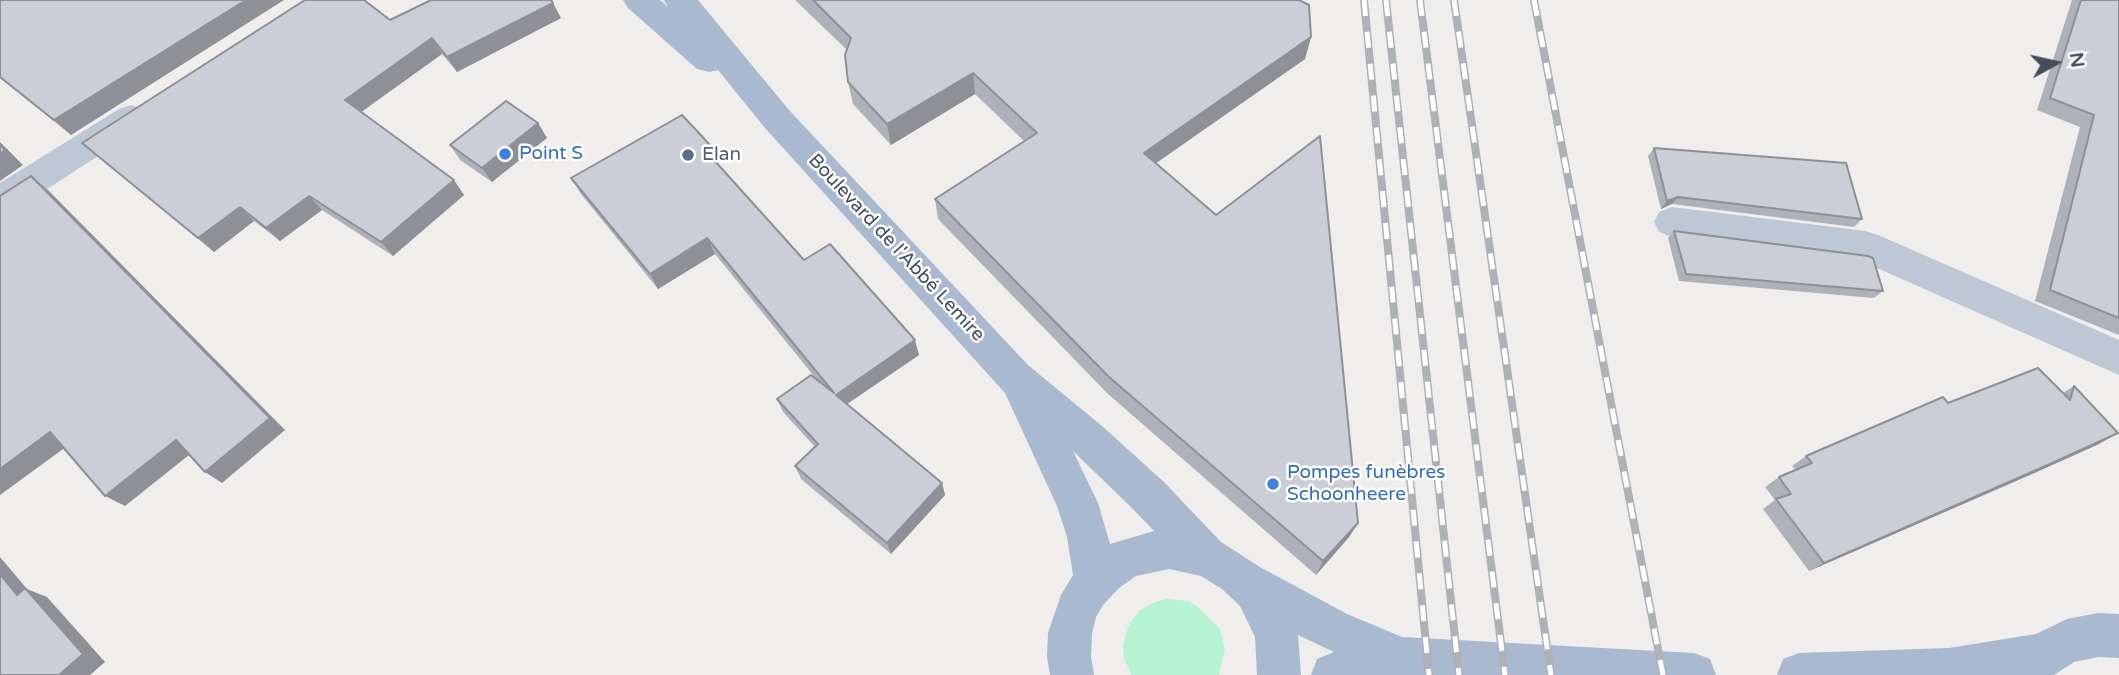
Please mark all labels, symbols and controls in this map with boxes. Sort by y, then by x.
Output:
north arrow [2021,28,2091,98]
text: N [2065,51,2089,69]
place label: Point S [519,143,583,165]
place label: Elan [702,144,741,166]
marker: Point S [497,146,513,162]
marker: Elan [680,147,696,163]
street label: Boulevard de l'Abbé Lemire [803,149,989,347]
place label: Pompes funèbres Schoonheere [1287,462,1445,506]
marker: Pompes funèbres Schoonheere [1265,476,1281,492]

